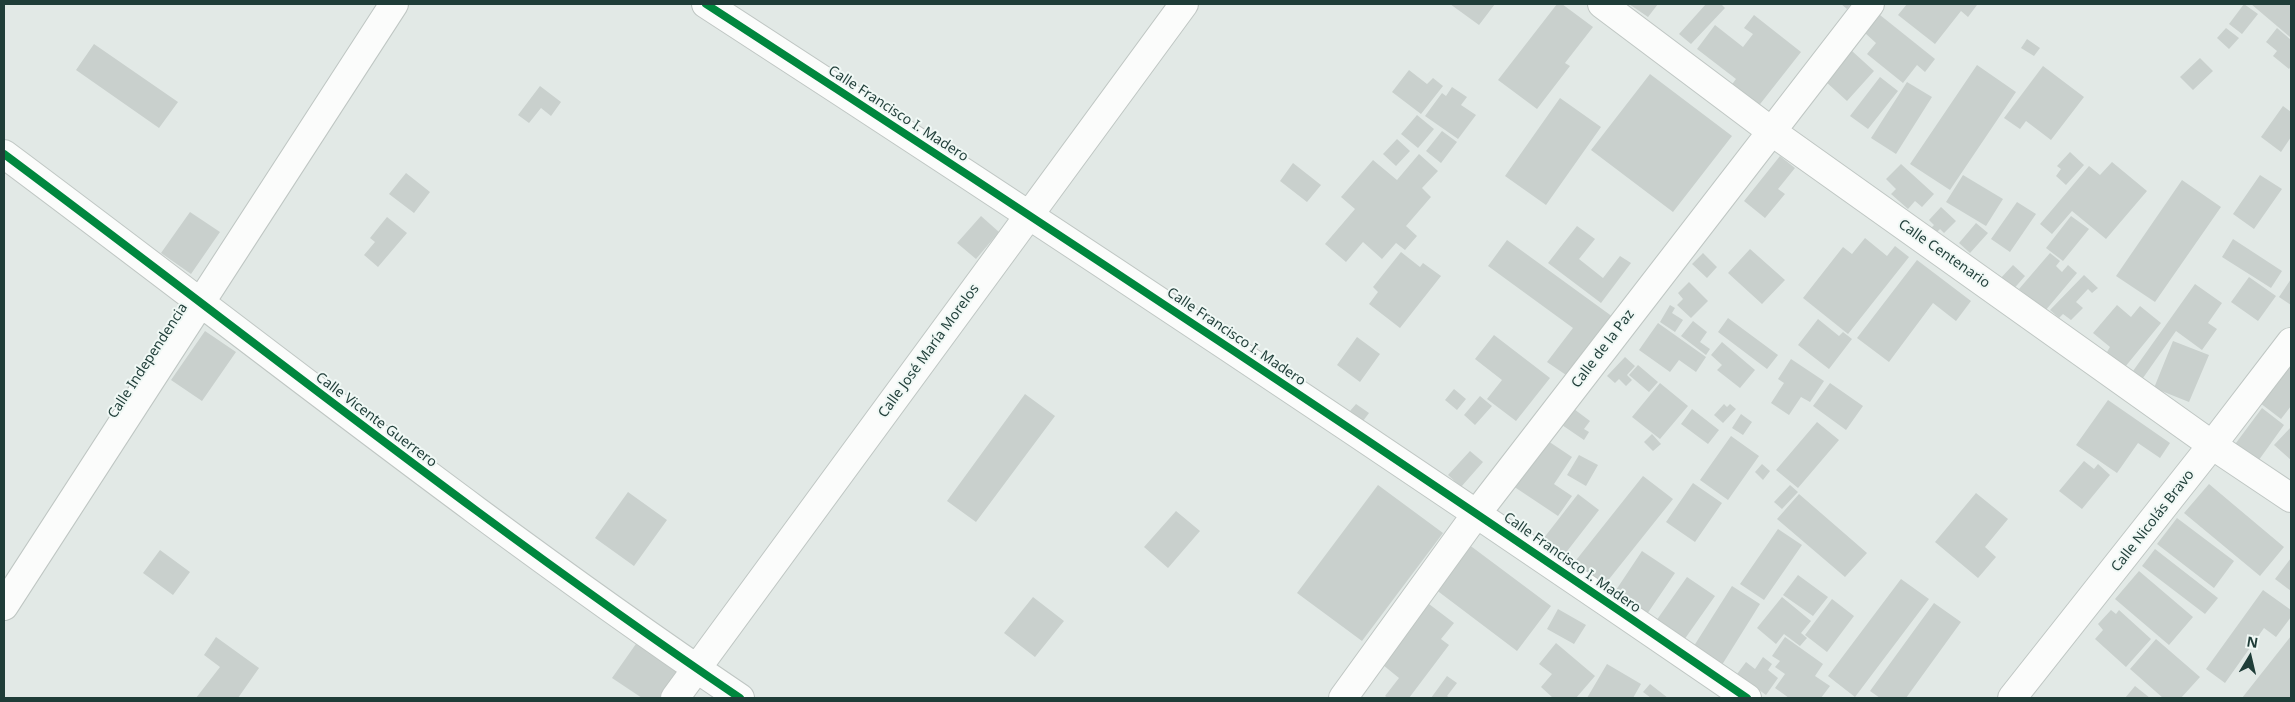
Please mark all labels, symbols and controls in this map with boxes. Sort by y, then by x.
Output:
street label: Calle Francisco I. Madero [825,62,971,166]
street label: Calle Centenario [1895,216,1993,292]
street label: Calle José María Morelos [875,281,983,421]
street label: Calle Francisco I. Madero [1163,284,1309,390]
street label: Calle Independencia [105,300,191,422]
street label: Calle de la Paz [1568,307,1638,391]
street label: Calle Vicente Guerrero [312,369,440,471]
street label: Calle Nicolás Bravo [2108,467,2198,575]
street label: Calle Francisco I. Madero [1500,509,1644,617]
text: N [2245,631,2260,652]
north arrow [2225,632,2275,682]

